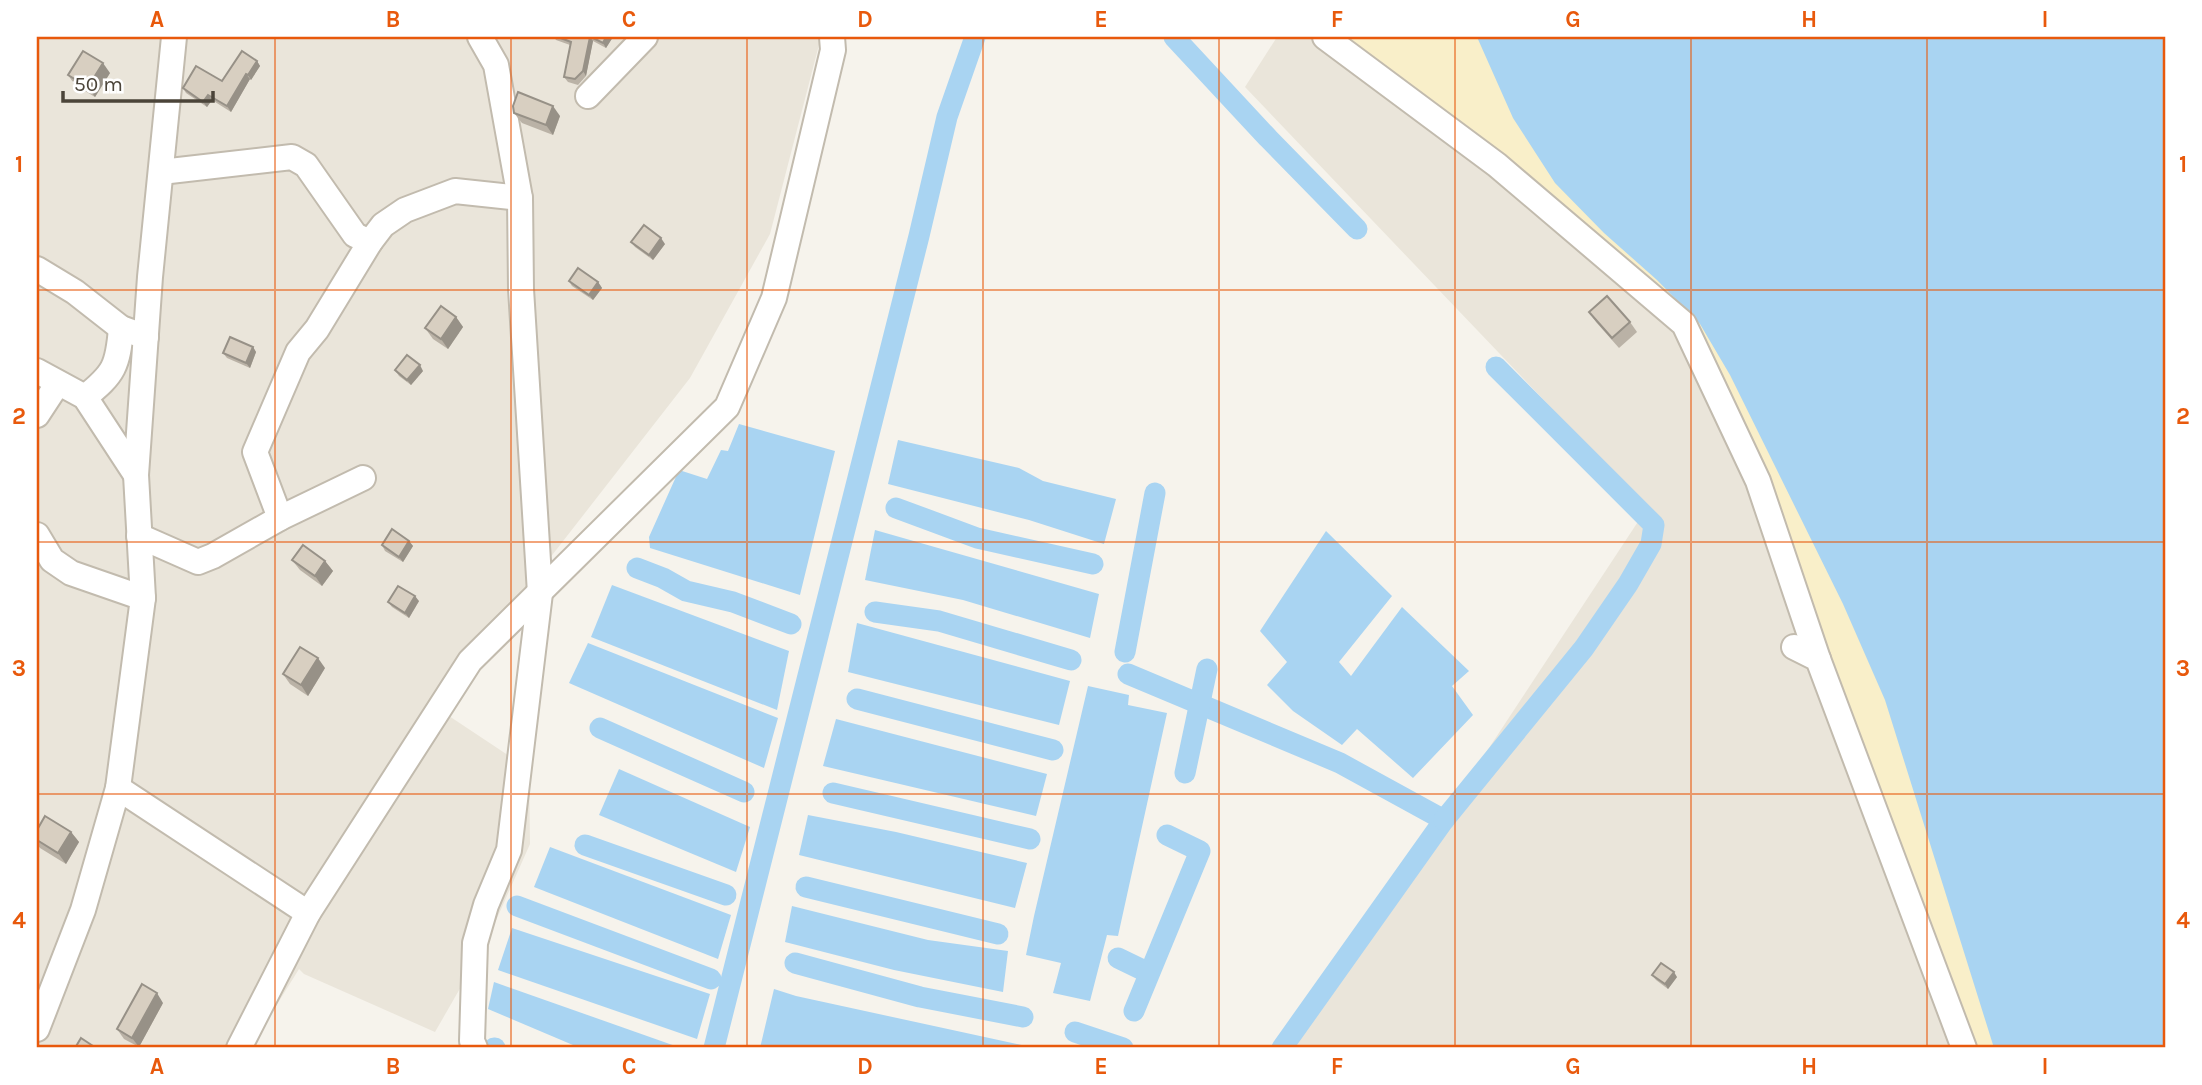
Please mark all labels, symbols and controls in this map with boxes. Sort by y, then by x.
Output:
text: A [150,6,164,33]
text: B [386,6,400,33]
text: C [622,6,636,33]
text: D [857,6,873,33]
text: E [1094,6,1108,33]
text: F [1331,6,1343,33]
text: G [1565,6,1581,33]
text: H [1801,6,1817,33]
text: I [2041,6,2049,33]
scale bar [63,60,214,104]
text: 50 m [74,72,123,96]
text: 1 [15,151,23,178]
text: 1 [2179,151,2187,178]
text: 2 [12,403,26,430]
text: 2 [2176,403,2190,430]
text: 3 [12,655,26,682]
text: 3 [2176,655,2190,682]
text: 4 [12,907,26,934]
text: 4 [2176,907,2190,934]
text: A [150,1053,164,1080]
text: B [386,1053,400,1080]
text: C [622,1053,636,1080]
text: D [857,1053,873,1080]
text: E [1094,1053,1108,1080]
text: F [1331,1053,1343,1080]
text: G [1565,1053,1581,1080]
text: H [1801,1053,1817,1080]
text: I [2041,1053,2049,1080]

